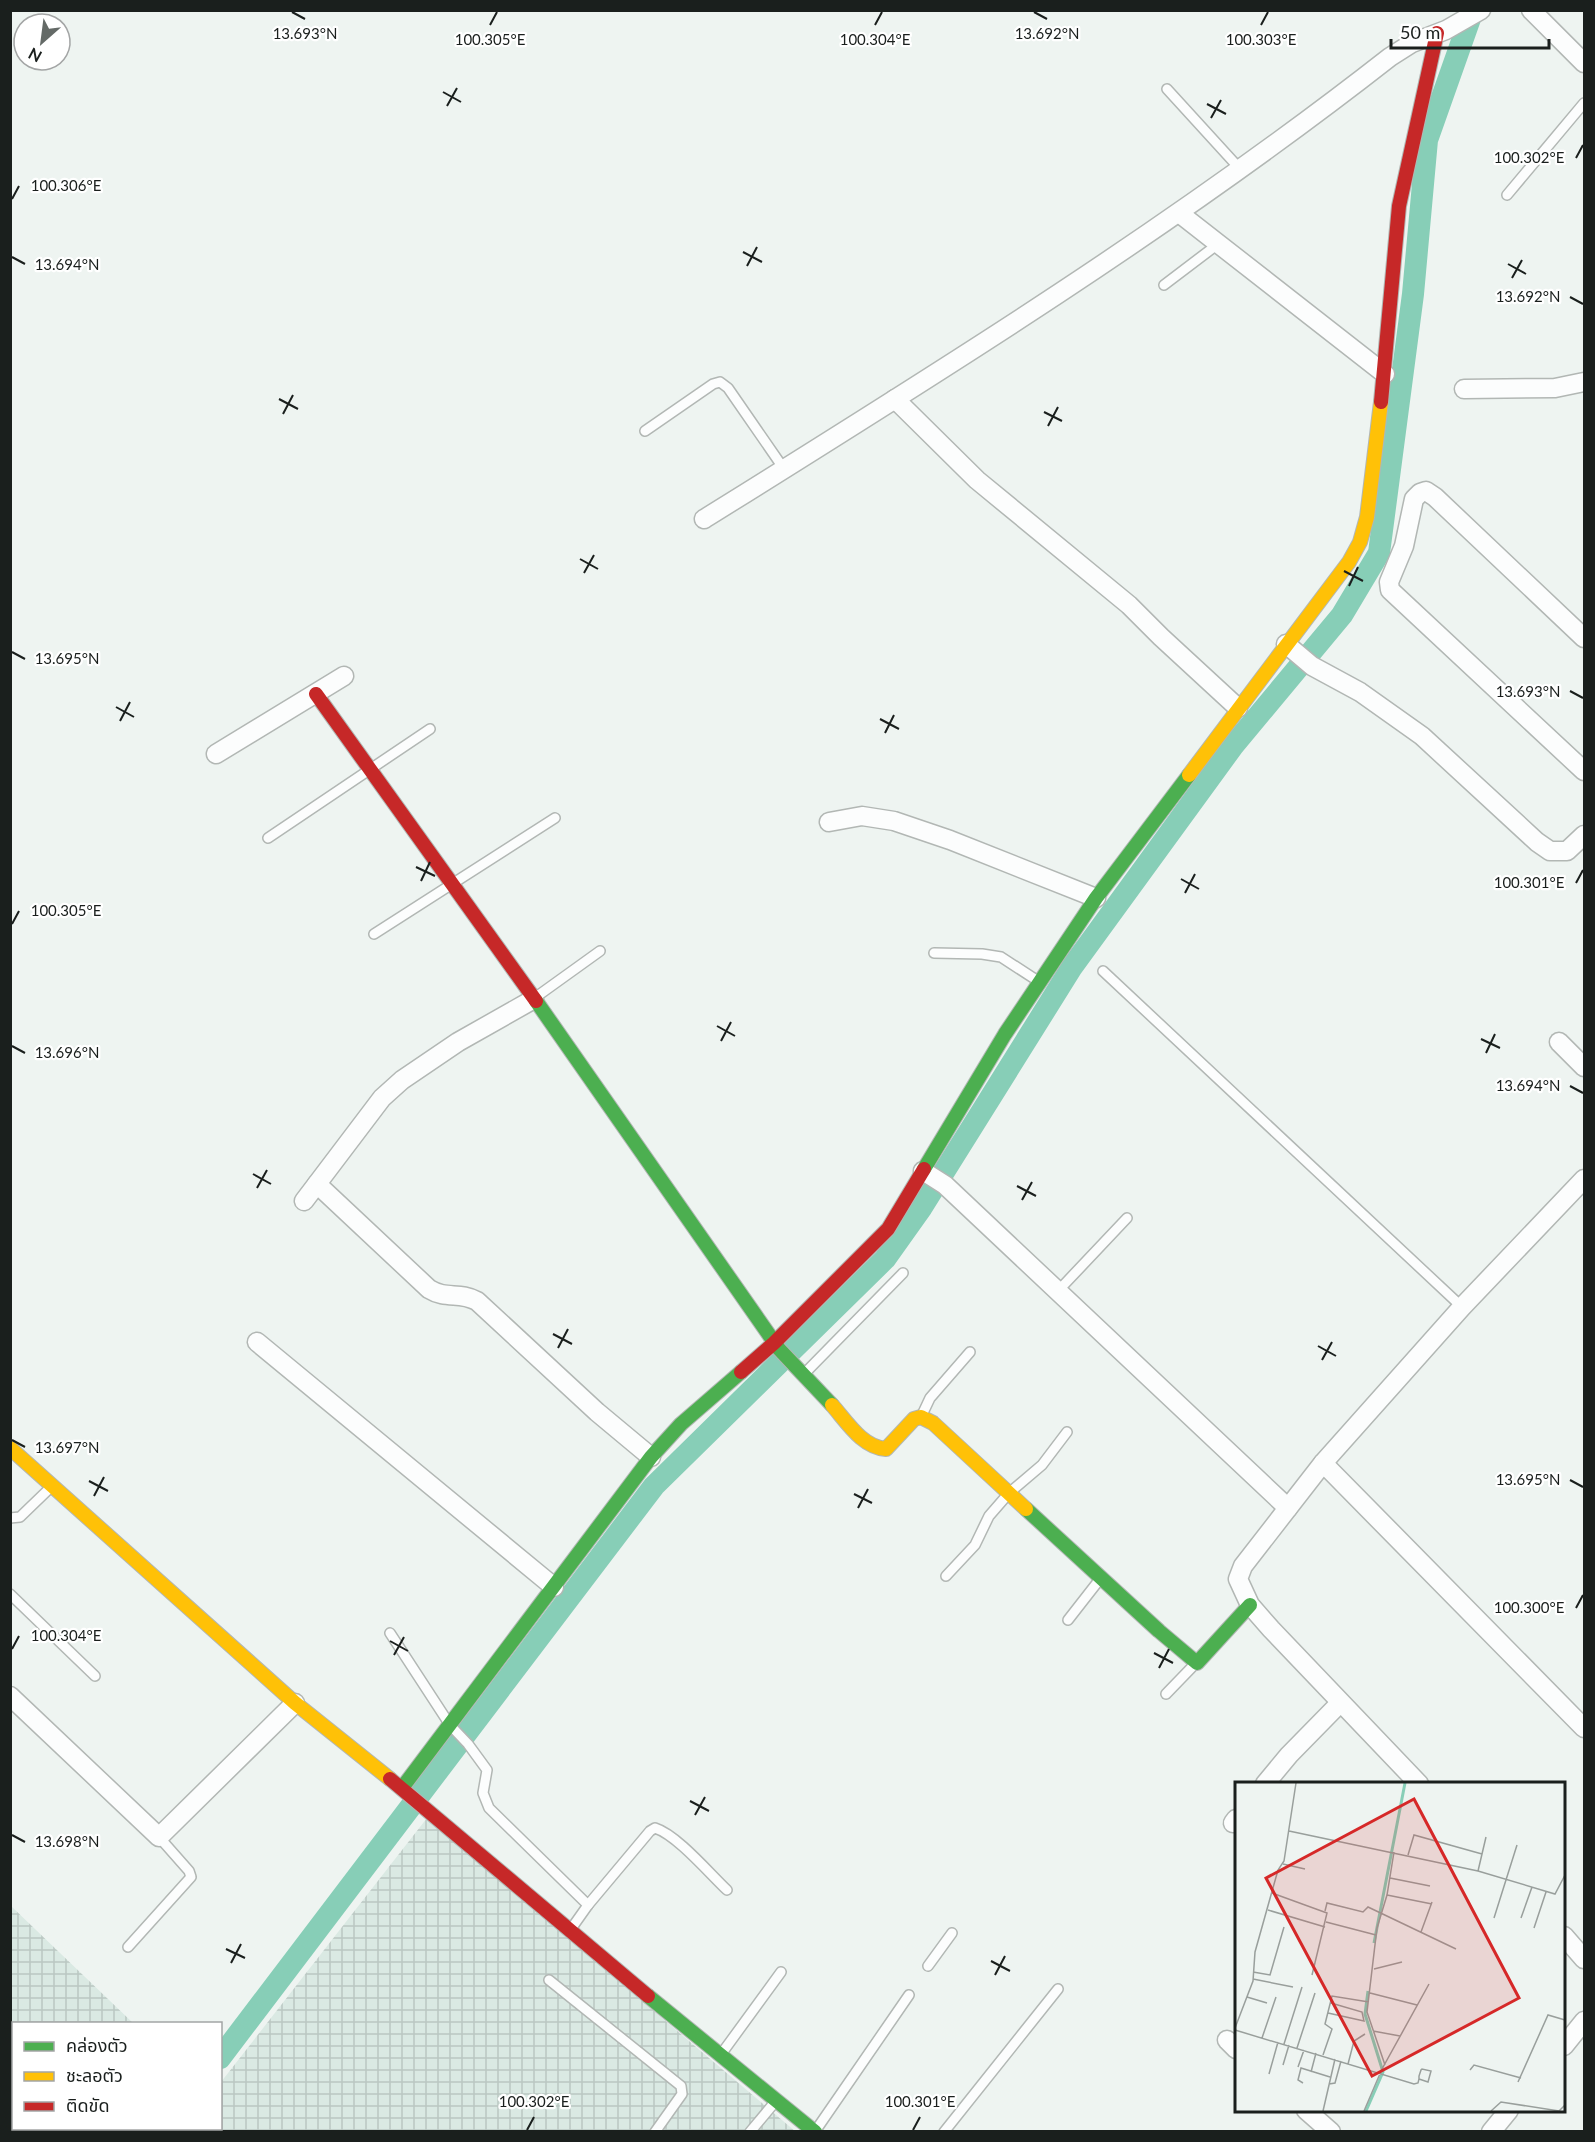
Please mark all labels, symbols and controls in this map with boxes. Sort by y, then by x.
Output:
north arrow [12,12,72,72]
scale bar [1391,12,1548,50]
text: 50 m [1400,21,1440,43]
text: 13.693°N [273,24,337,42]
text: 13.692°N [1015,24,1079,42]
text: 100.305°E [455,30,525,48]
text: 100.304°E [840,30,910,48]
text: 100.303°E [1226,30,1296,48]
text: N [25,44,45,67]
text: 100.302°E [1494,148,1564,166]
text: 100.306°E [31,176,101,194]
text: 13.694°N [35,255,99,273]
text: 13.692°N [1496,287,1560,305]
text: 13.695°N [35,649,99,667]
text: 13.693°N [1496,682,1560,700]
text: 100.301°E [1494,873,1564,891]
text: 100.305°E [31,901,101,919]
text: 13.696°N [35,1043,99,1061]
text: 13.694°N [1496,1076,1560,1094]
text: 13.697°N [35,1438,99,1456]
text: 13.695°N [1496,1470,1560,1488]
text: 100.300°E [1494,1598,1564,1616]
text: 100.304°E [31,1626,101,1644]
inset map [1235,1782,1565,2112]
text: 13.698°N [35,1832,99,1850]
legend [12,2022,222,2130]
text: คล่องตัว [66,2034,128,2056]
text: ชะลอตัว [66,2064,123,2086]
text: 100.302°E [499,2092,569,2110]
text: 100.301°E [885,2092,955,2110]
text: ติดขัด [66,2094,109,2116]

